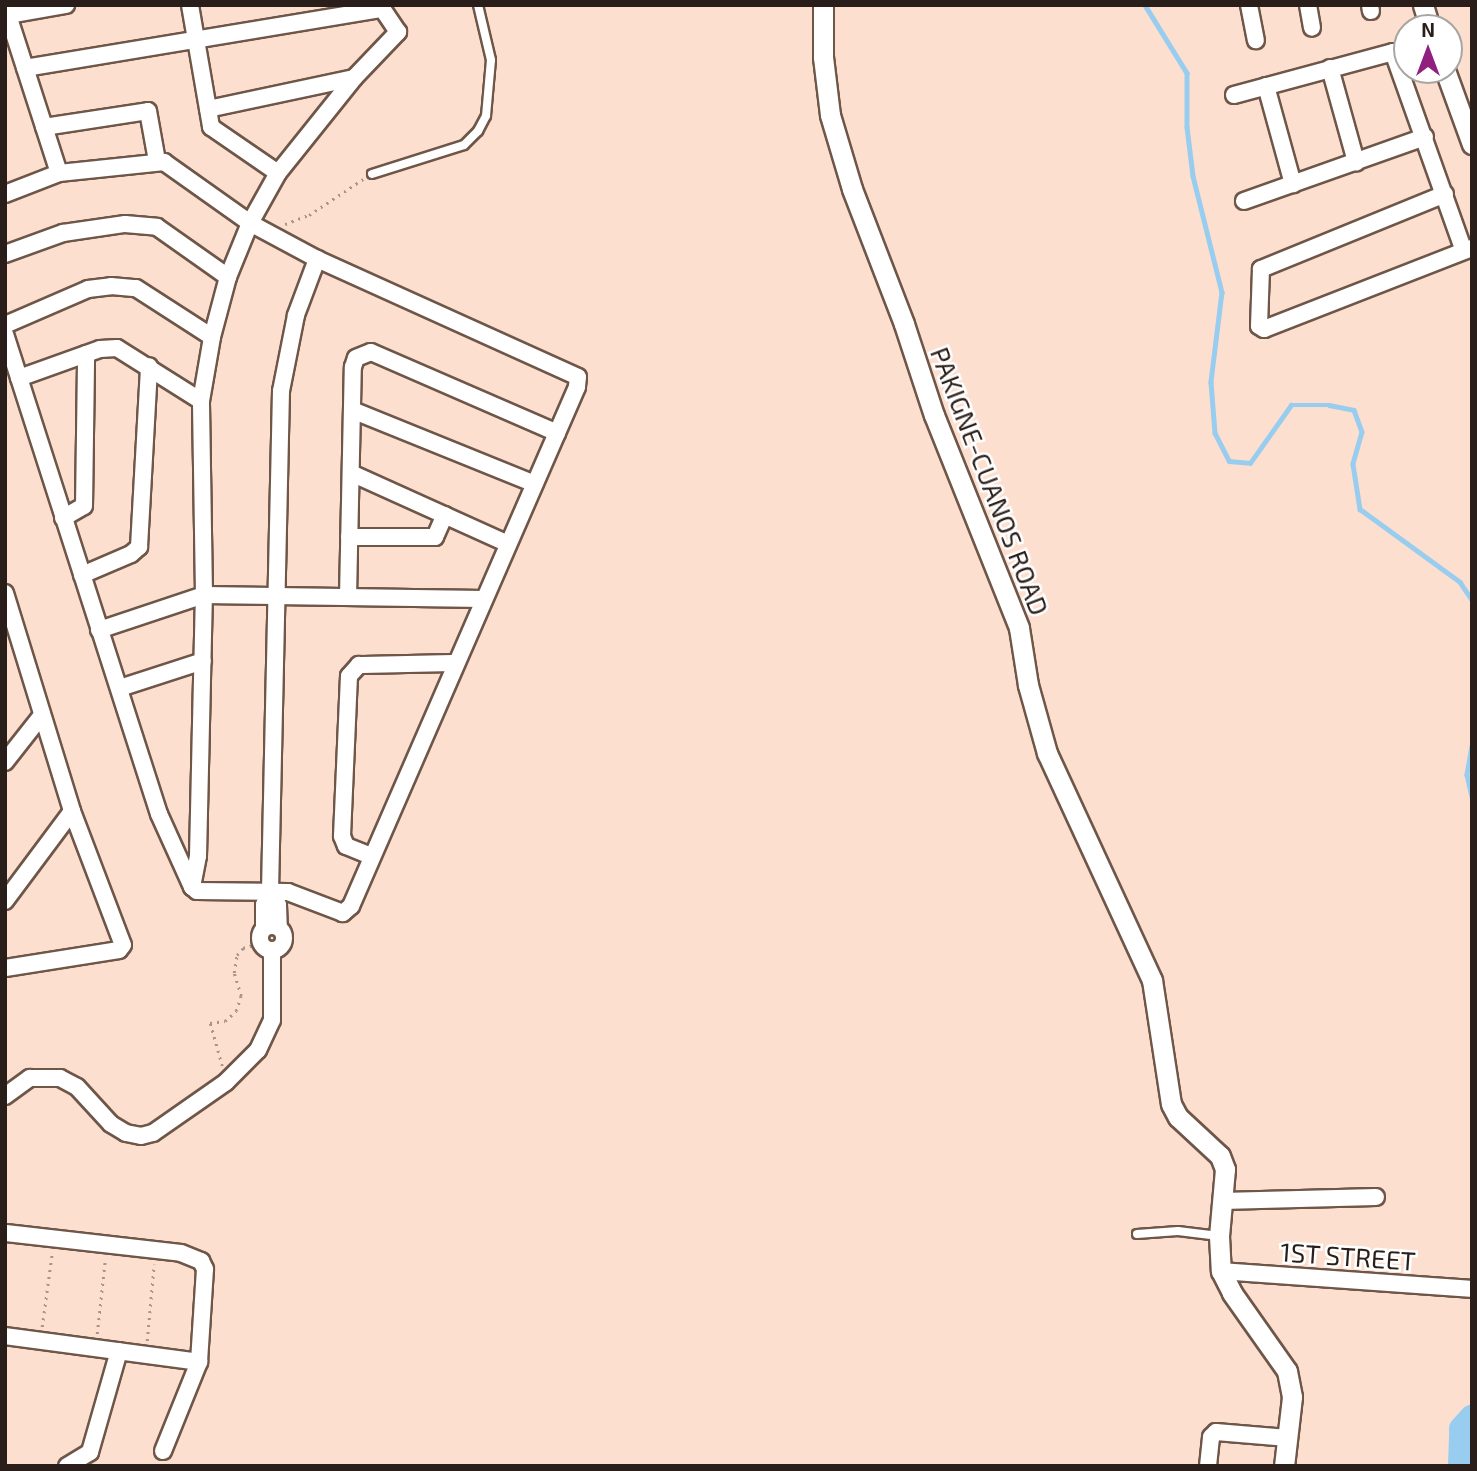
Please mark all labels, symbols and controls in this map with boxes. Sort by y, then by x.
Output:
north arrow [1393,14,1463,84]
text: N [1421,18,1435,41]
street label: PAKIGNE-CUANOS ROAD [924,343,1056,619]
street label: 1ST STREET [1279,1236,1417,1276]

